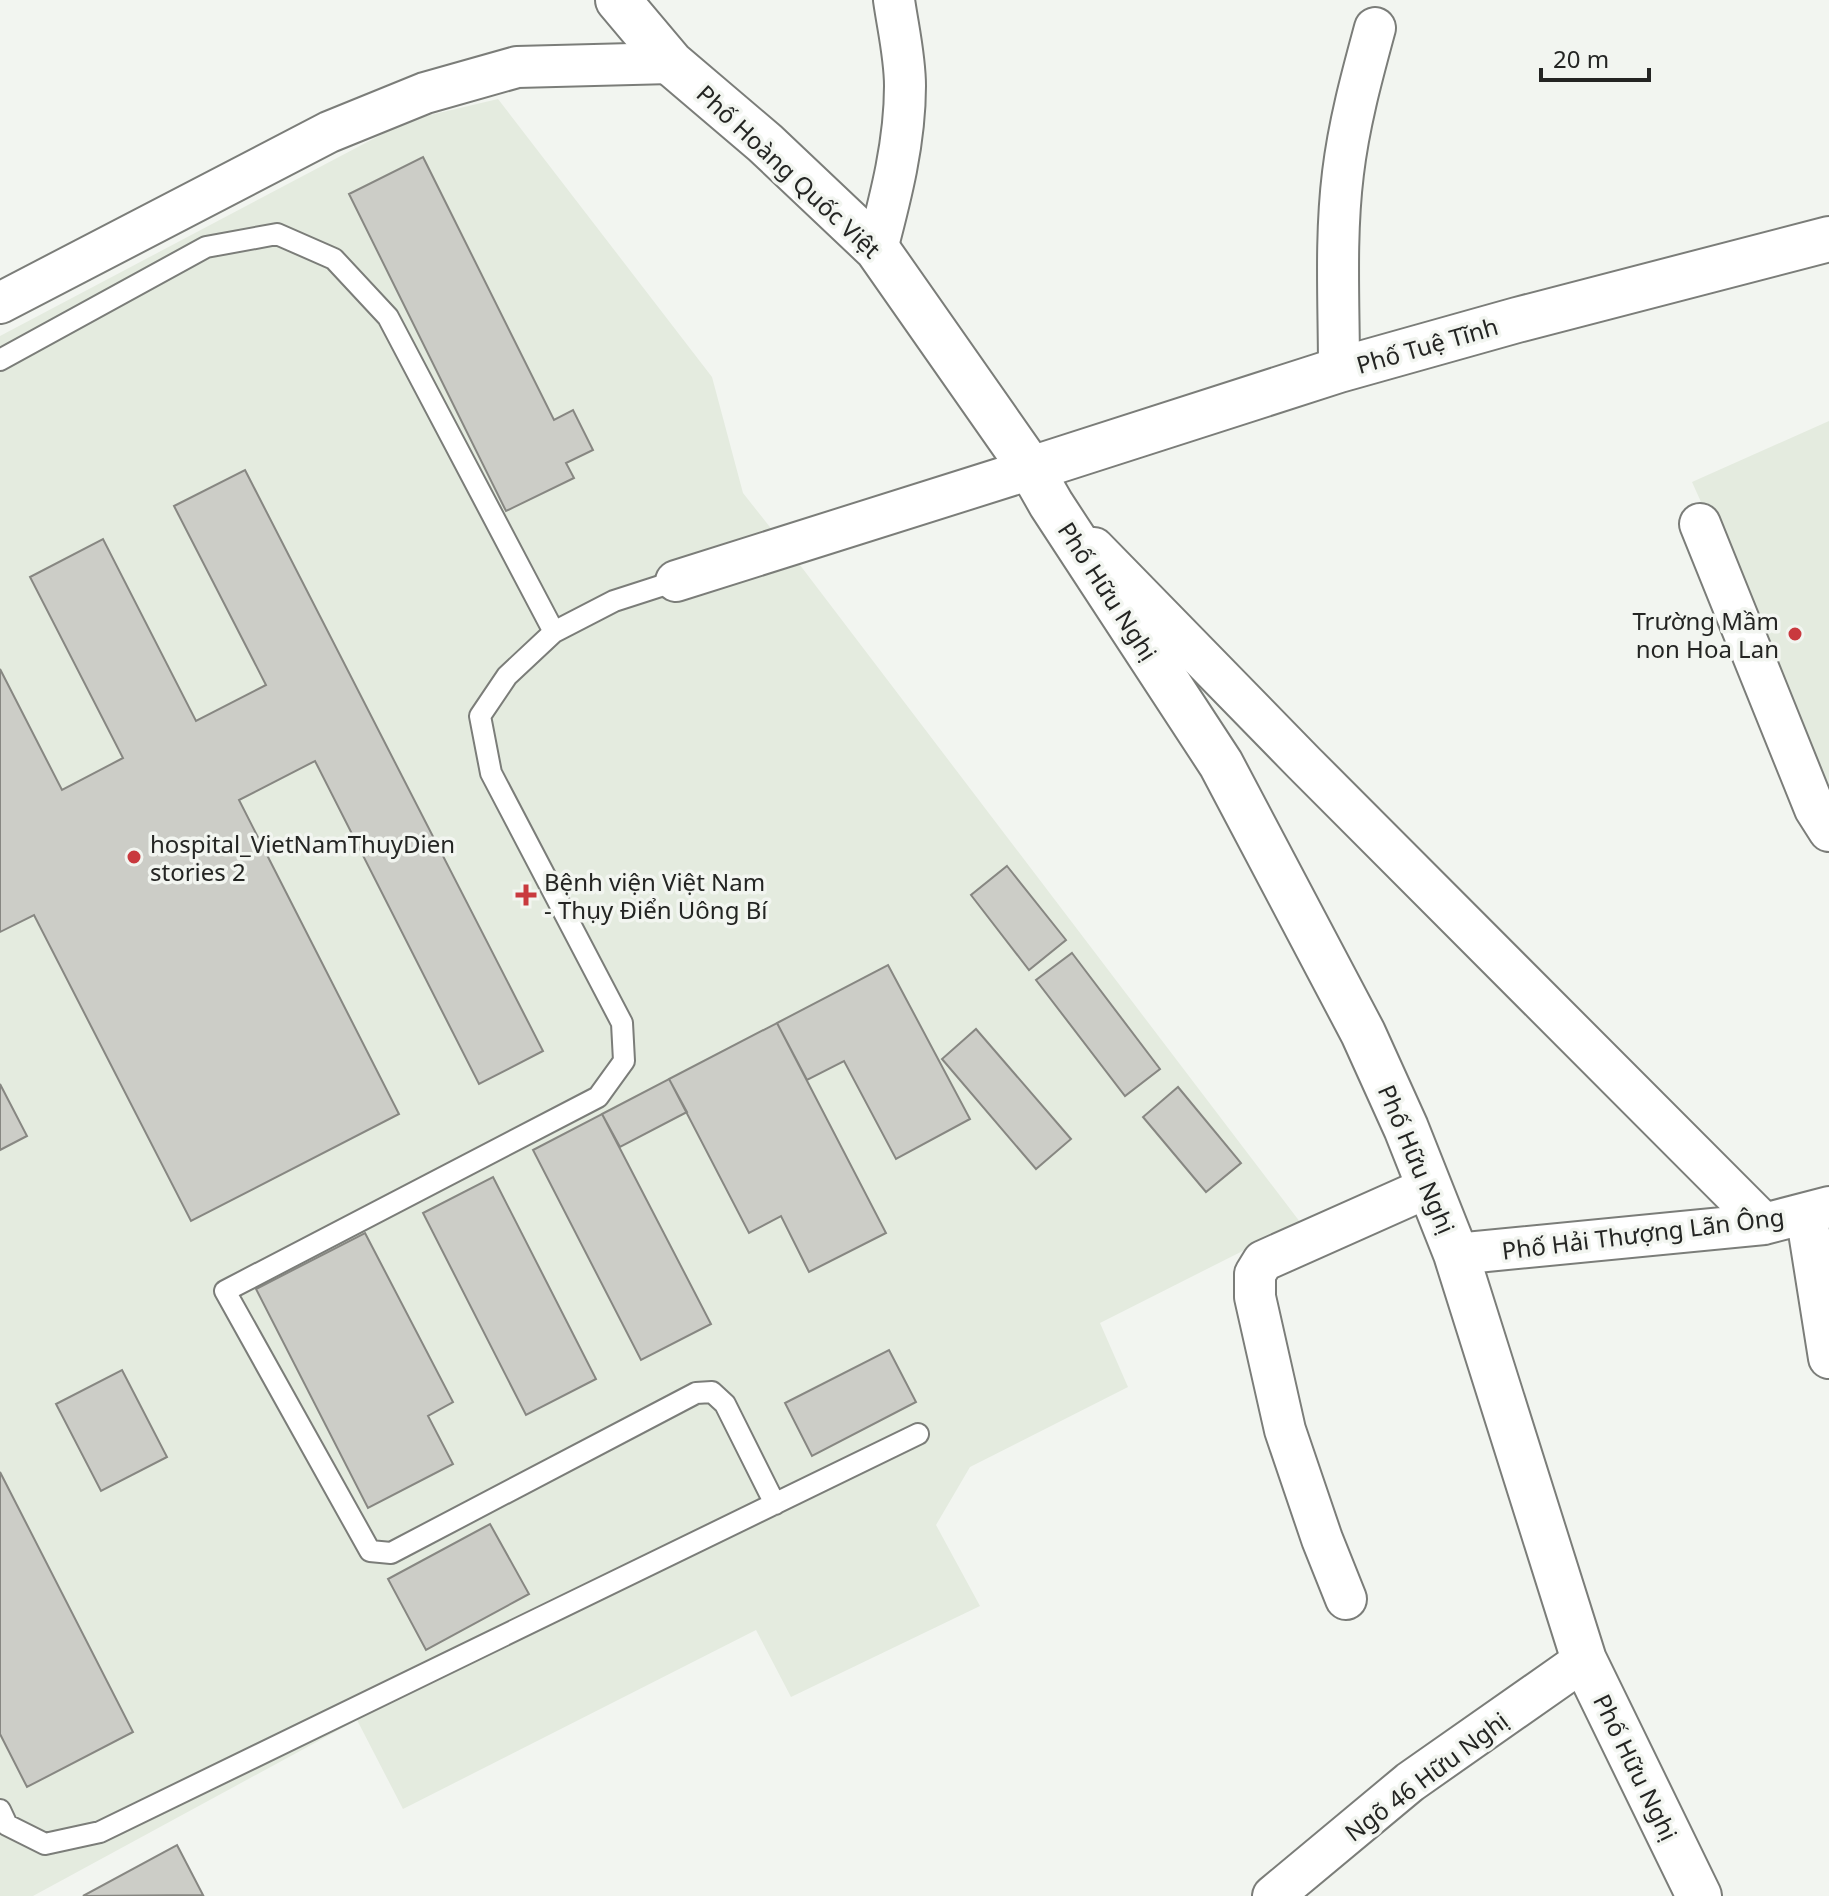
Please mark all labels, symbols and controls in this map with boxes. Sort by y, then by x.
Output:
scale bar [1541,32,1649,82]
text: 20 m [1553,42,1609,75]
street label: Phố Hoàng Quốc Việt [690,77,888,265]
street label: Phố Tuệ Tĩnh [1352,309,1502,381]
street label: Phố Hữu Nghị [1051,515,1165,667]
place label: Trường Mầm non Hoa Lan [1632,604,1779,665]
marker: Trường Mầm non Hoa Lan [1786,625,1804,643]
place label: hospital_VietNamThuyDien stories 2 [150,827,455,888]
marker: hospital_VietNamThuyDien stories 2 [125,848,143,866]
place label: Bệnh viện Việt Nam - Thụy Điển Uông Bí [544,865,768,926]
marker: Bệnh viện Việt Nam - Thụy Điển Uông Bí [515,884,537,906]
street label: Phố Hữu Nghị [1371,1079,1463,1239]
street label: Phố Hải Thượng Lãn Ông [1500,1199,1786,1267]
street label: Phố Hữu Nghị [1586,1688,1686,1846]
street label: Ngõ 46 Hữu Nghị [1338,1704,1514,1848]

